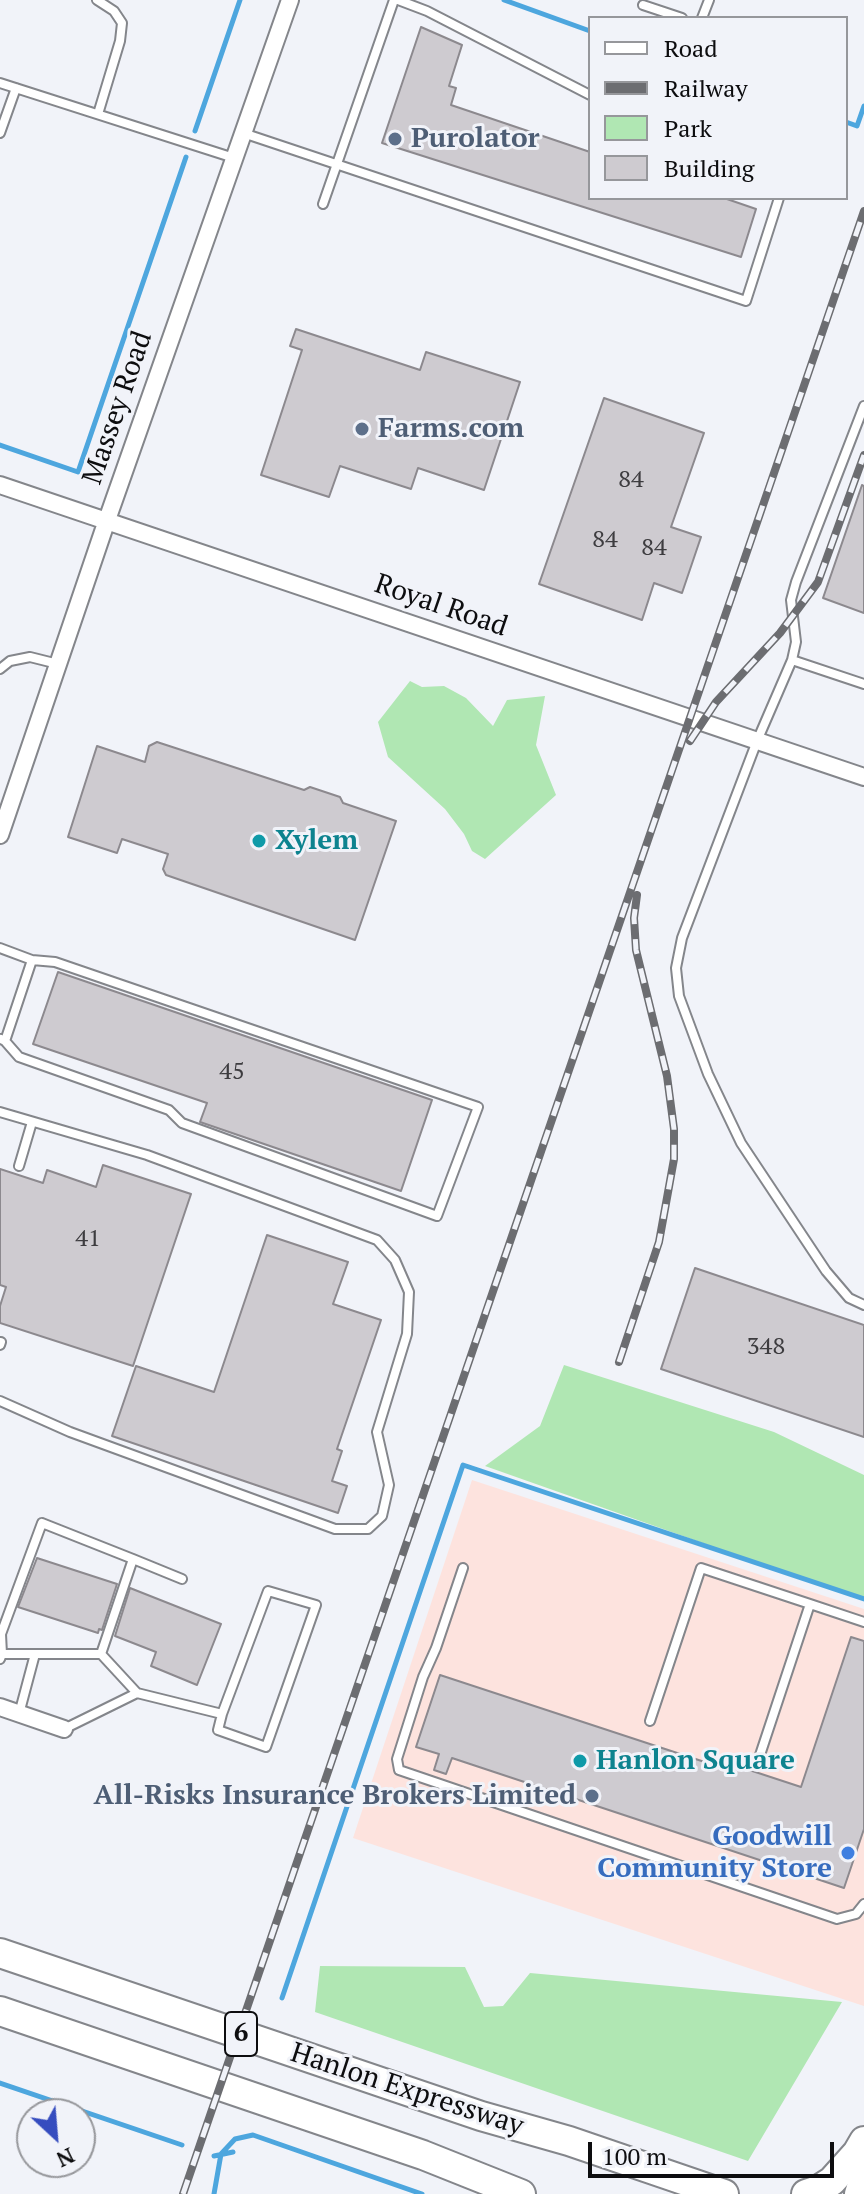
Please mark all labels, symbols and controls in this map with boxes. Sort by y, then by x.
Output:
legend [588,16,848,200]
text: Road [664,32,718,64]
text: Railway [664,72,748,104]
text: Park [664,112,712,144]
place label: Purolator [411,122,540,156]
marker: Purolator [386,130,404,148]
text: Building [664,152,754,184]
street label: Massey Road [76,327,160,489]
place label: Farms.com [378,412,524,446]
marker: Farms.com [353,420,371,438]
house number: 84 [618,466,644,494]
house number: 84 [592,526,618,554]
house number: 84 [641,534,667,562]
street label: Royal Road [370,568,512,644]
place label: Xylem [275,824,358,858]
marker: Xylem [250,832,268,850]
house number: 45 [219,1058,245,1086]
house number: 41 [75,1225,101,1253]
house number: 348 [747,1333,785,1361]
place label: Hanlon Square [596,1744,795,1778]
marker: Hanlon Square [571,1752,589,1770]
place label: All-Risks Insurance Brokers Limited [94,1779,576,1813]
marker: All-Risks Insurance Brokers Limited [583,1787,601,1805]
place label: Goodwill Community Store [597,1820,832,1886]
marker: Goodwill Community Store [839,1844,857,1862]
road number: 6 [225,2012,257,2056]
street label: Hanlon Expressway [286,2036,528,2144]
north arrow [16,2098,96,2178]
scale bar [592,2126,838,2176]
text: 100 m [602,2140,667,2172]
text: N [52,2142,80,2175]

